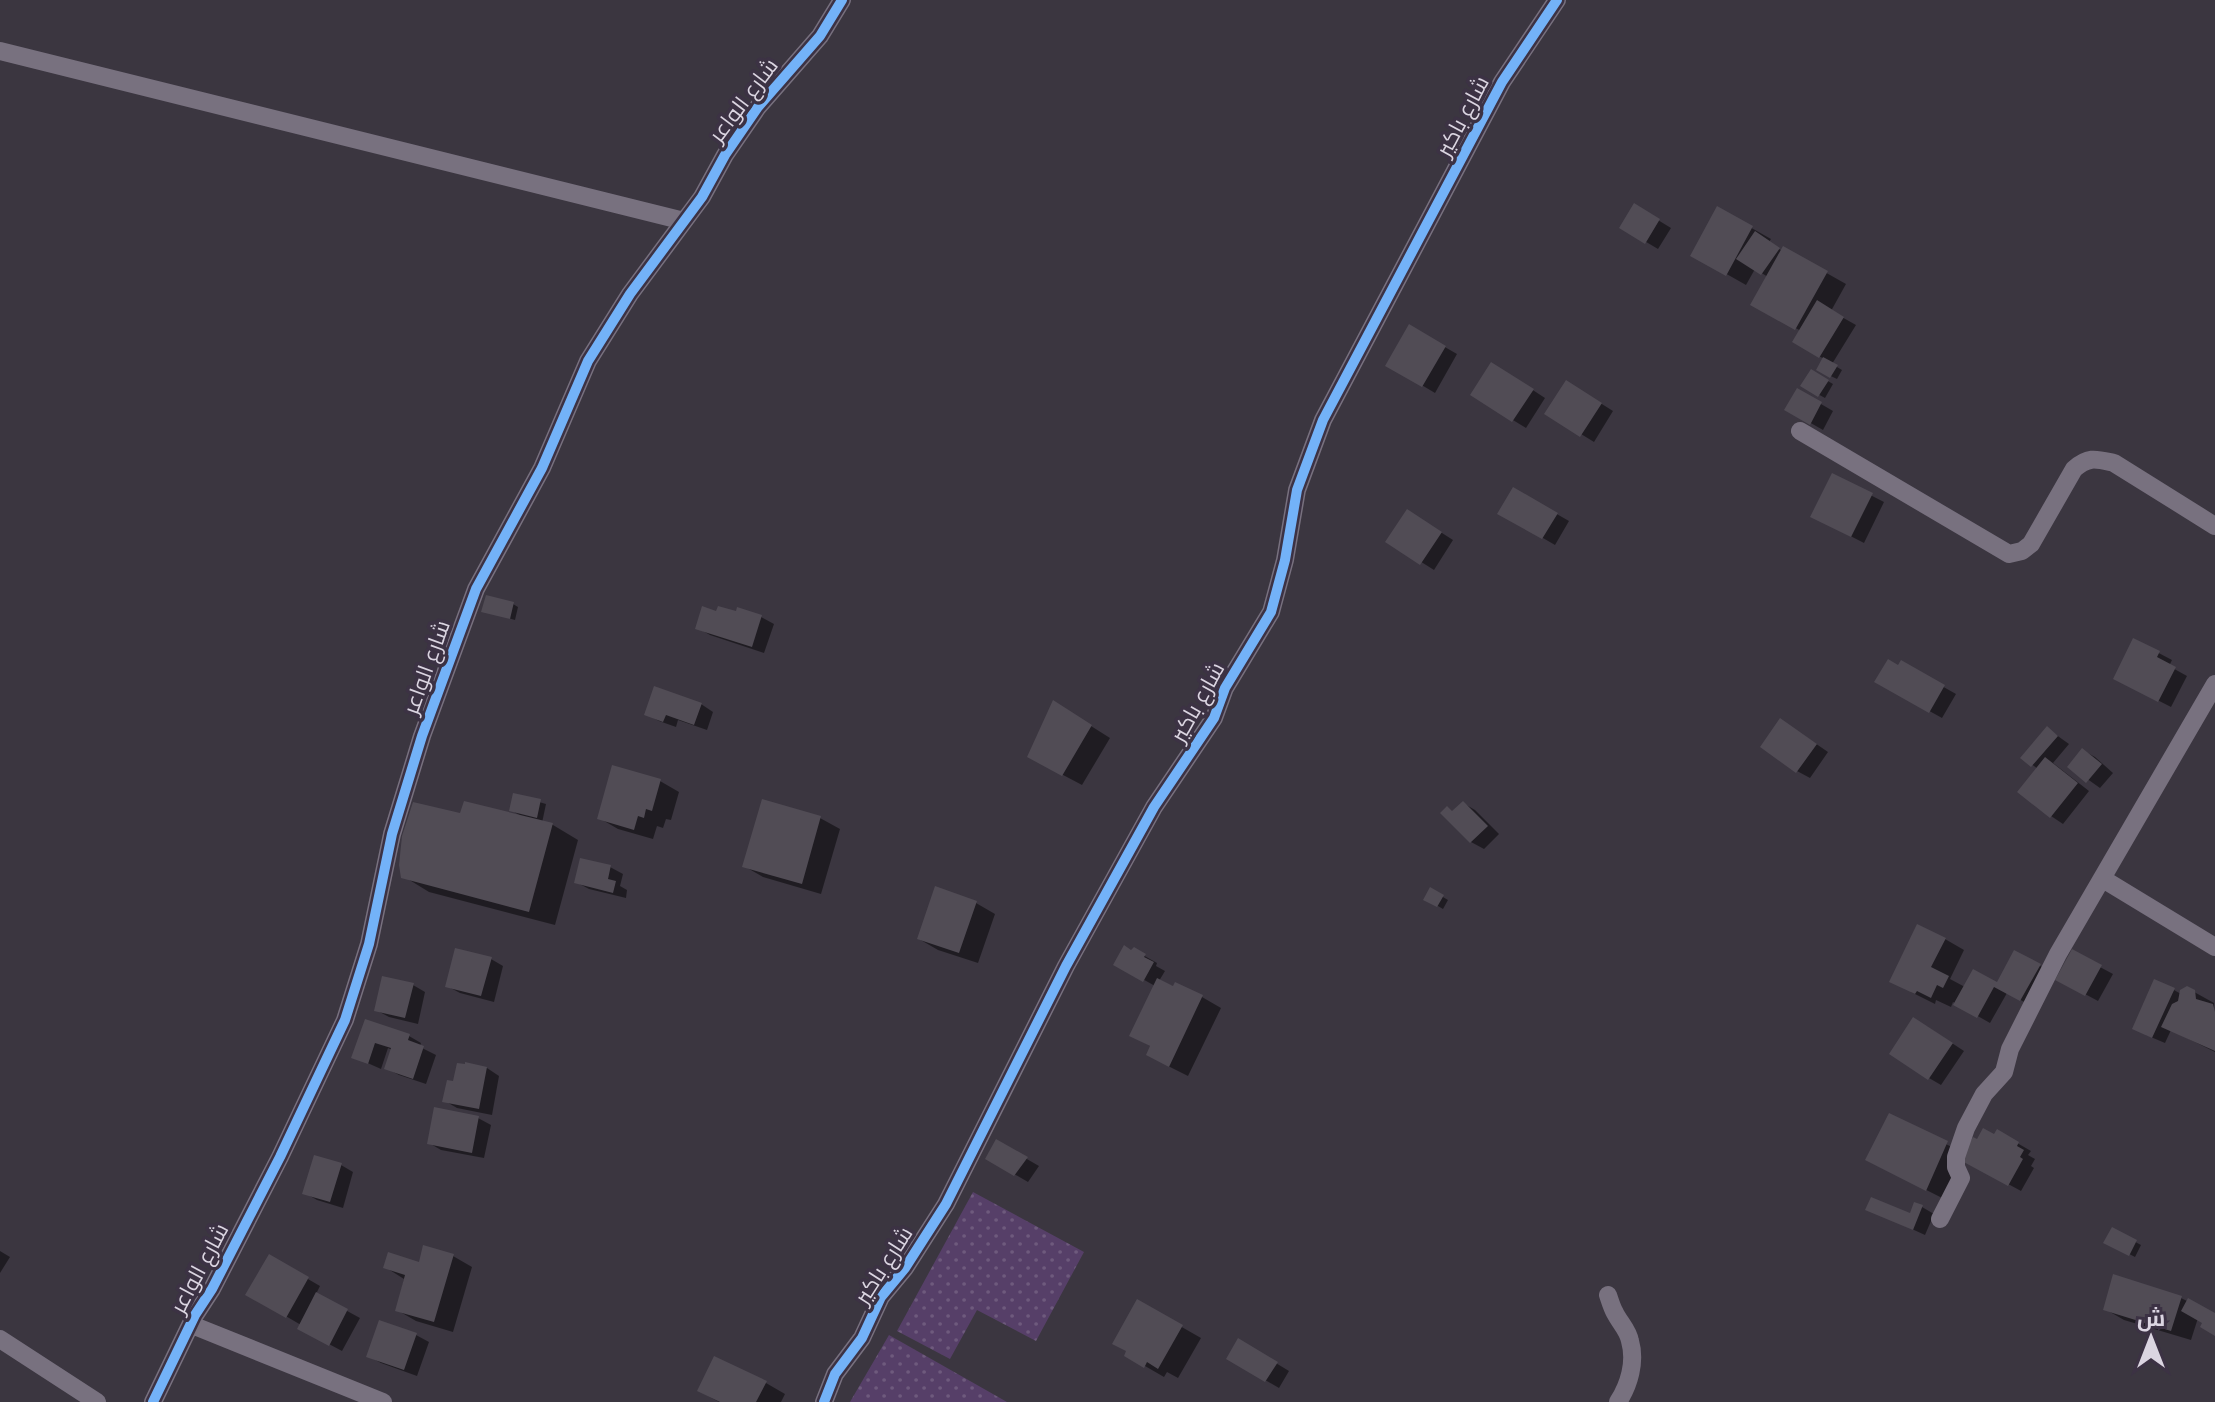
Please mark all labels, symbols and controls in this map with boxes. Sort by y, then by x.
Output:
street label: شارع الواعر [701,52,785,150]
street label: شارع باكير [1428,71,1496,163]
street label: شارع الواعر [395,616,457,720]
street label: شارع باكير [1163,657,1231,749]
street label: شارع الواعر [163,1218,235,1320]
street label: شارع باكير [846,1221,919,1311]
north arrow [2111,1298,2191,1378]
text: ش [2137,1304,2165,1332]

